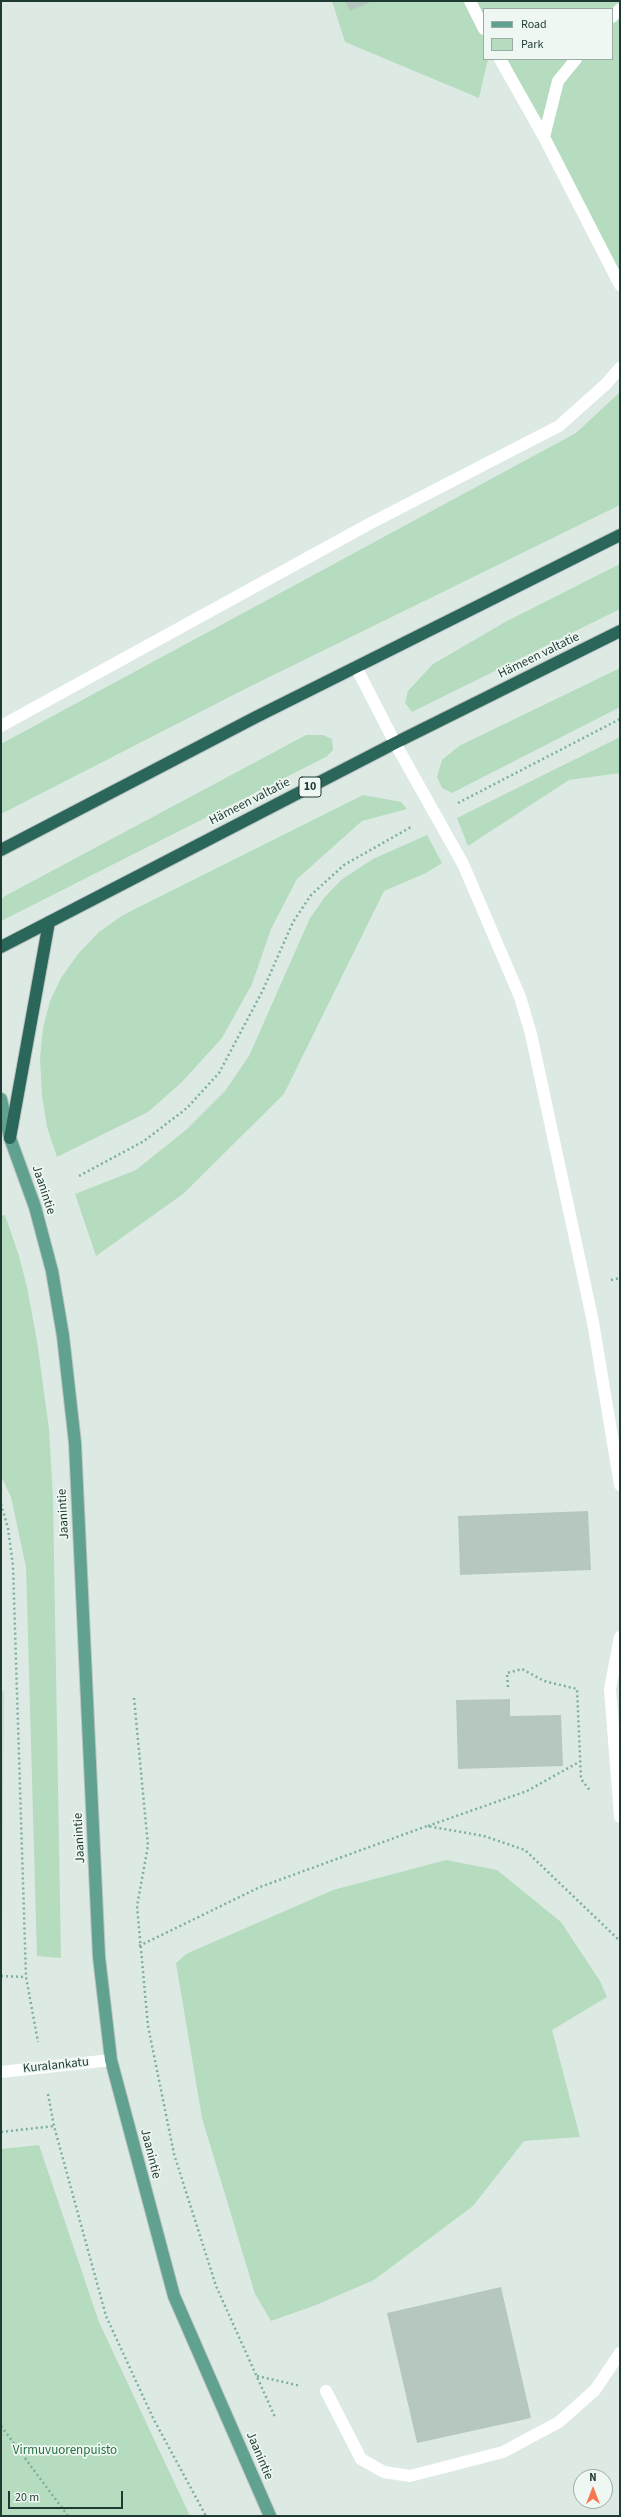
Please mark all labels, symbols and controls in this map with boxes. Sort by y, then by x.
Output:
legend [483,8,613,60]
text: Road [521,16,547,33]
text: Park [521,36,543,53]
street label: Hämeen valtatie [496,630,582,682]
street label: Hämeen valtatie [207,775,293,829]
road number: 10 [299,777,321,797]
street label: Jaanintie [28,1163,58,1217]
street label: Jaanintie [55,1488,73,1540]
street label: Jaanintie [71,1812,89,1864]
street label: Kuralankatu [22,2055,90,2077]
street label: Jaanintie [136,2127,164,2181]
street label: Jaanintie [242,2430,276,2482]
park label: Virmuvuorenpuisto [13,2443,117,2459]
north arrow [573,2469,613,2509]
text: N [589,2470,597,2485]
scale bar [10,2483,125,2509]
text: 20 m [15,2489,39,2506]

